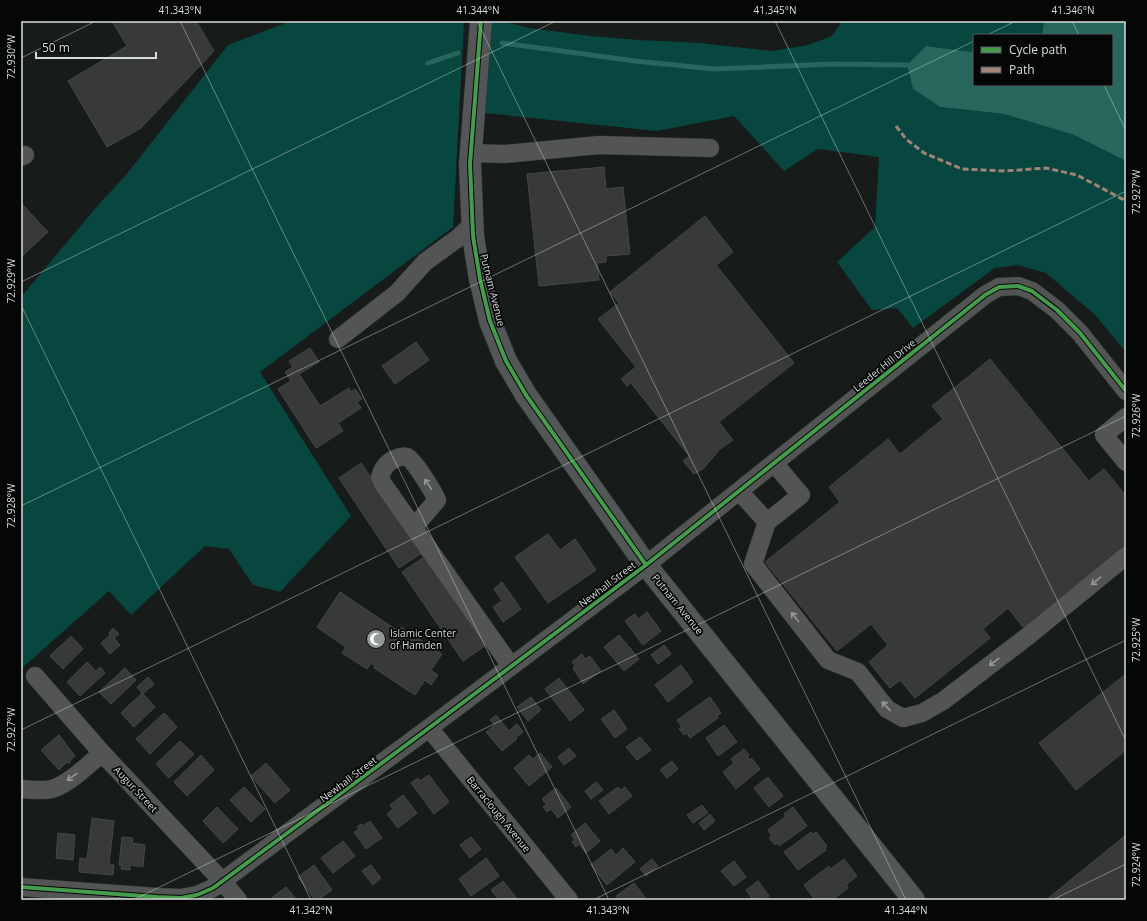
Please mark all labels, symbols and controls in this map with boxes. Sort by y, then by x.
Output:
text: 41.343°N [158,3,202,17]
text: 41.344°N [456,3,500,17]
text: 41.345°N [753,3,797,17]
text: 41.346°N [1051,3,1095,17]
text: 72.930°W [4,34,18,79]
scale bar [36,34,156,60]
legend [973,34,1113,86]
text: 50 m [42,39,70,56]
text: Cycle path [1009,41,1067,58]
text: Path [1009,61,1035,78]
text: 72.927°W [1129,169,1143,214]
street label: Putnam Avenue [477,252,509,328]
text: 72.929°W [4,258,18,303]
street label: Leeder Hill Drive [850,335,919,395]
text: 72.926°W [1129,393,1143,438]
one-way arrow [424,479,432,490]
text: 72.928°W [4,483,18,528]
street label: Newhall Street [576,558,639,610]
street label: Putnam Avenue [649,571,707,637]
one-way arrow [1091,577,1102,586]
one-way arrow [790,612,799,623]
text: 72.925°W [1129,617,1143,662]
place label: Islamic Center of Hamden [390,626,456,652]
mosque icon: Islamic Center of Hamden [365,628,387,650]
one-way arrow [989,658,1000,666]
one-way arrow [881,701,890,711]
text: 72.927°W [4,707,18,752]
street label: Newhall Street [317,753,380,805]
street label: Augur Street [111,763,161,816]
one-way arrow [67,773,78,781]
street label: Barraclough Avenue [464,773,534,855]
text: 72.924°W [1129,842,1143,887]
text: 41.342°N [289,903,333,917]
text: 41.343°N [586,903,630,917]
text: 41.344°N [884,903,928,917]

